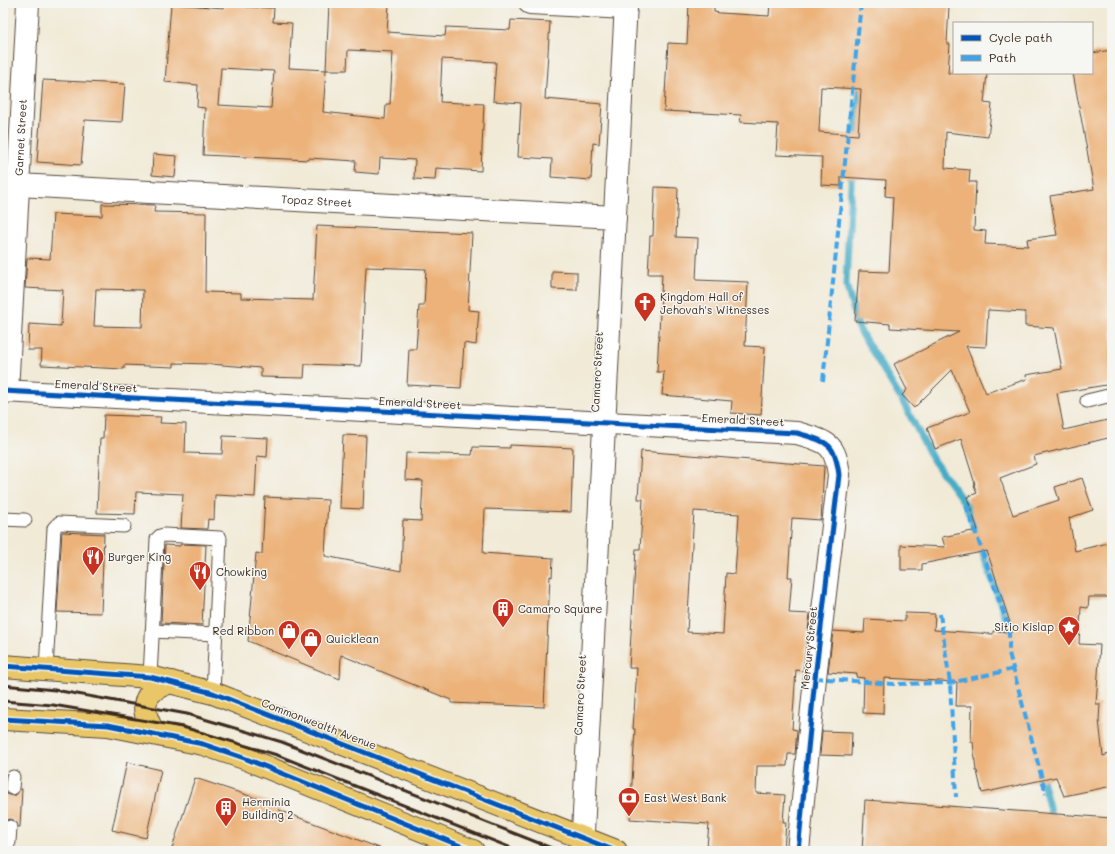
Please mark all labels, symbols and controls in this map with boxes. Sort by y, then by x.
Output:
legend [953,22,1093,74]
text: Cycle path [989,29,1052,45]
text: Path [989,49,1016,65]
street label: Garnet Street [11,98,30,176]
street label: Topaz Street [281,191,353,210]
place label: Kingdom Hall of Jehovah's Witnesses [660,289,769,317]
church icon: Kingdom Hall of Jehovah's Witnesses [632,290,658,323]
street label: Camaro Street [587,331,606,413]
street label: Emerald Street [54,376,138,395]
street label: Emerald Street [378,393,462,412]
street label: Emerald Street [701,410,785,429]
restaurant icon: Burger King [80,544,106,577]
place label: Burger King [108,549,171,564]
restaurant icon: Chowking [187,559,213,592]
place label: Chowking [216,564,267,579]
building icon: Camaro Square [490,596,516,629]
place label: Camaro Square [518,601,603,616]
street label: Mercury Street [797,606,820,690]
place icon: Sitio Kislap [1056,614,1082,647]
shop icon: Red Ribbon [276,618,302,651]
place label: Sitio Kislap [994,619,1054,634]
place label: Red Ribbon [213,623,274,638]
shop icon: Quicklean [298,626,324,659]
place label: Quicklean [326,631,379,646]
street label: Camaro Street [570,654,589,736]
street label: Commonwealth Avenue [259,695,379,752]
bank icon: East West Bank [616,785,642,818]
place label: East West Bank [644,790,727,805]
place label: Herminia Building 2 [242,794,293,822]
building icon: Herminia Building 2 [213,795,239,828]

